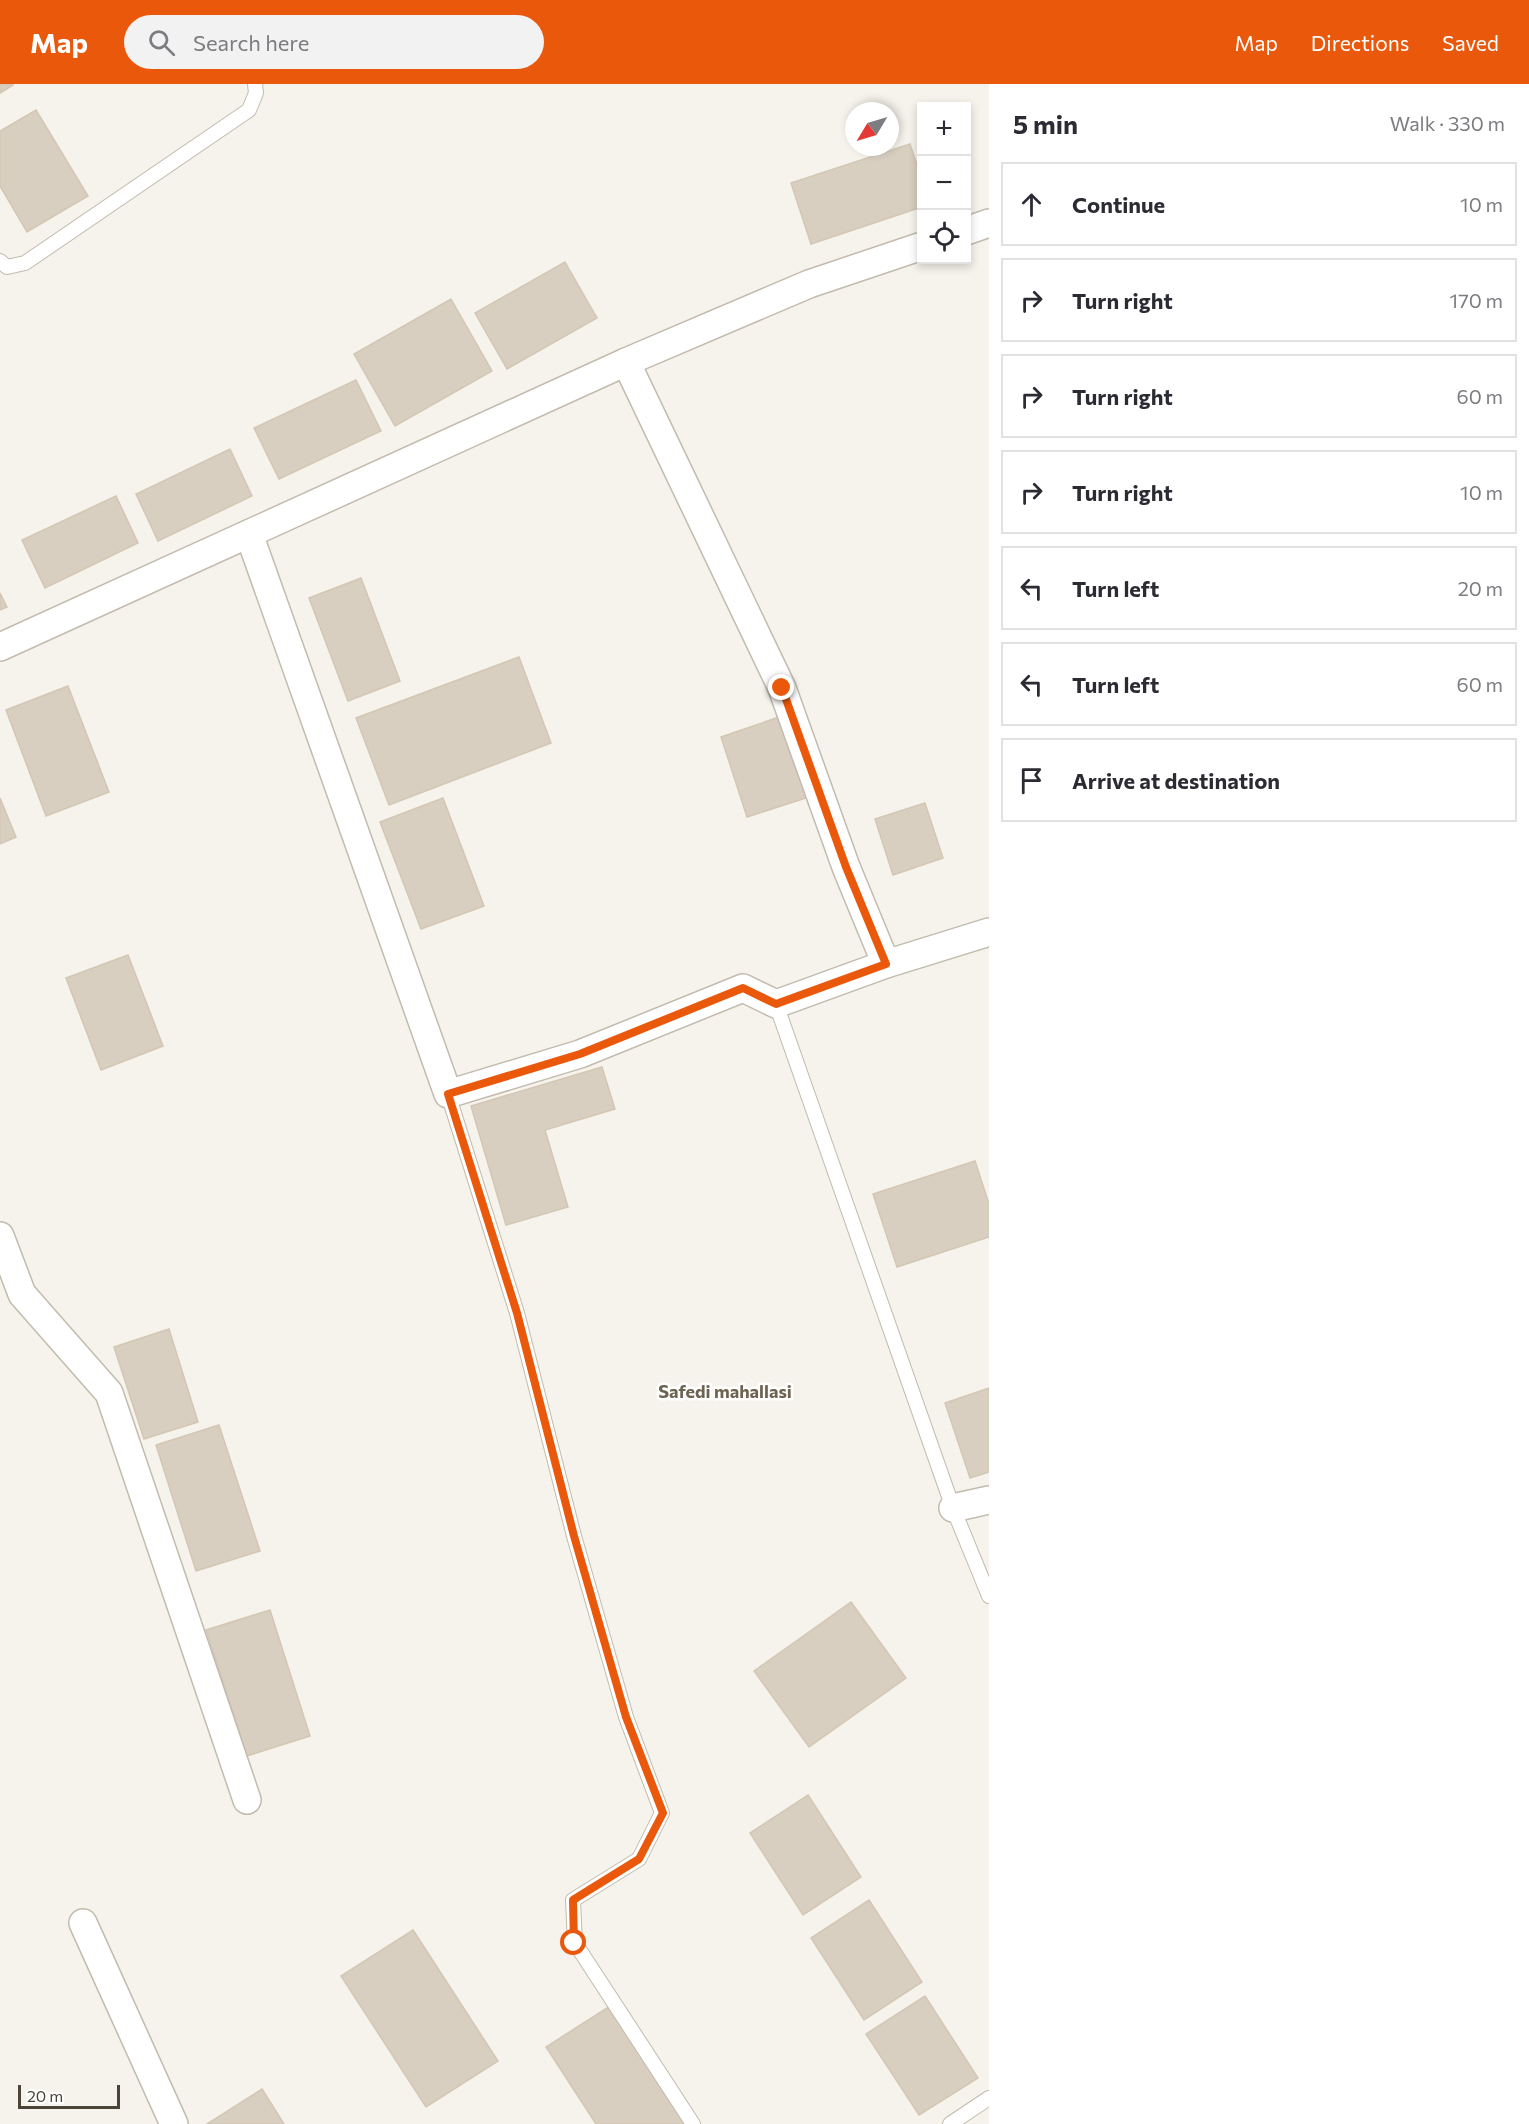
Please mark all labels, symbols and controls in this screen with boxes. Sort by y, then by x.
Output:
search box [124,15,544,69]
text: Map [30,25,88,59]
icon: search [145,26,178,59]
text: Search here [193,29,309,56]
text: Map [1235,30,1278,55]
text: Directions [1311,30,1409,55]
text: Saved [1442,30,1499,55]
north arrow [845,102,899,156]
map controls [917,102,971,264]
button: + [917,102,971,156]
text: 5 min [1013,108,1078,139]
text: Walk · 330 m [1390,111,1505,135]
button: − [917,156,971,210]
icon: ahead [1015,188,1048,221]
text: Continue [1072,191,1165,218]
text: 10 m [1460,192,1503,216]
button: locate [917,210,971,264]
icon: right [1015,284,1048,317]
text: Turn right [1072,287,1173,314]
text: 170 m [1450,288,1503,312]
icon: right [1015,380,1048,413]
text: Turn right [1072,383,1173,410]
text: 60 m [1457,384,1503,408]
icon: right [1015,476,1048,509]
text: Turn right [1072,479,1173,506]
text: 10 m [1460,480,1503,504]
icon: left [1015,572,1048,605]
text: Turn left [1072,575,1159,602]
text: 20 m [1458,576,1503,600]
icon: left [1015,668,1048,701]
text: Turn left [1072,671,1159,698]
text: 60 m [1457,672,1503,696]
route end [768,674,794,700]
icon: arrive [1015,764,1048,797]
text: Arrive at destination [1072,767,1280,794]
district label: Safedi mahallasi [658,1380,792,1402]
route start [560,1929,586,1955]
scale bar [18,2082,120,2110]
text: 20 m [27,2086,63,2105]

